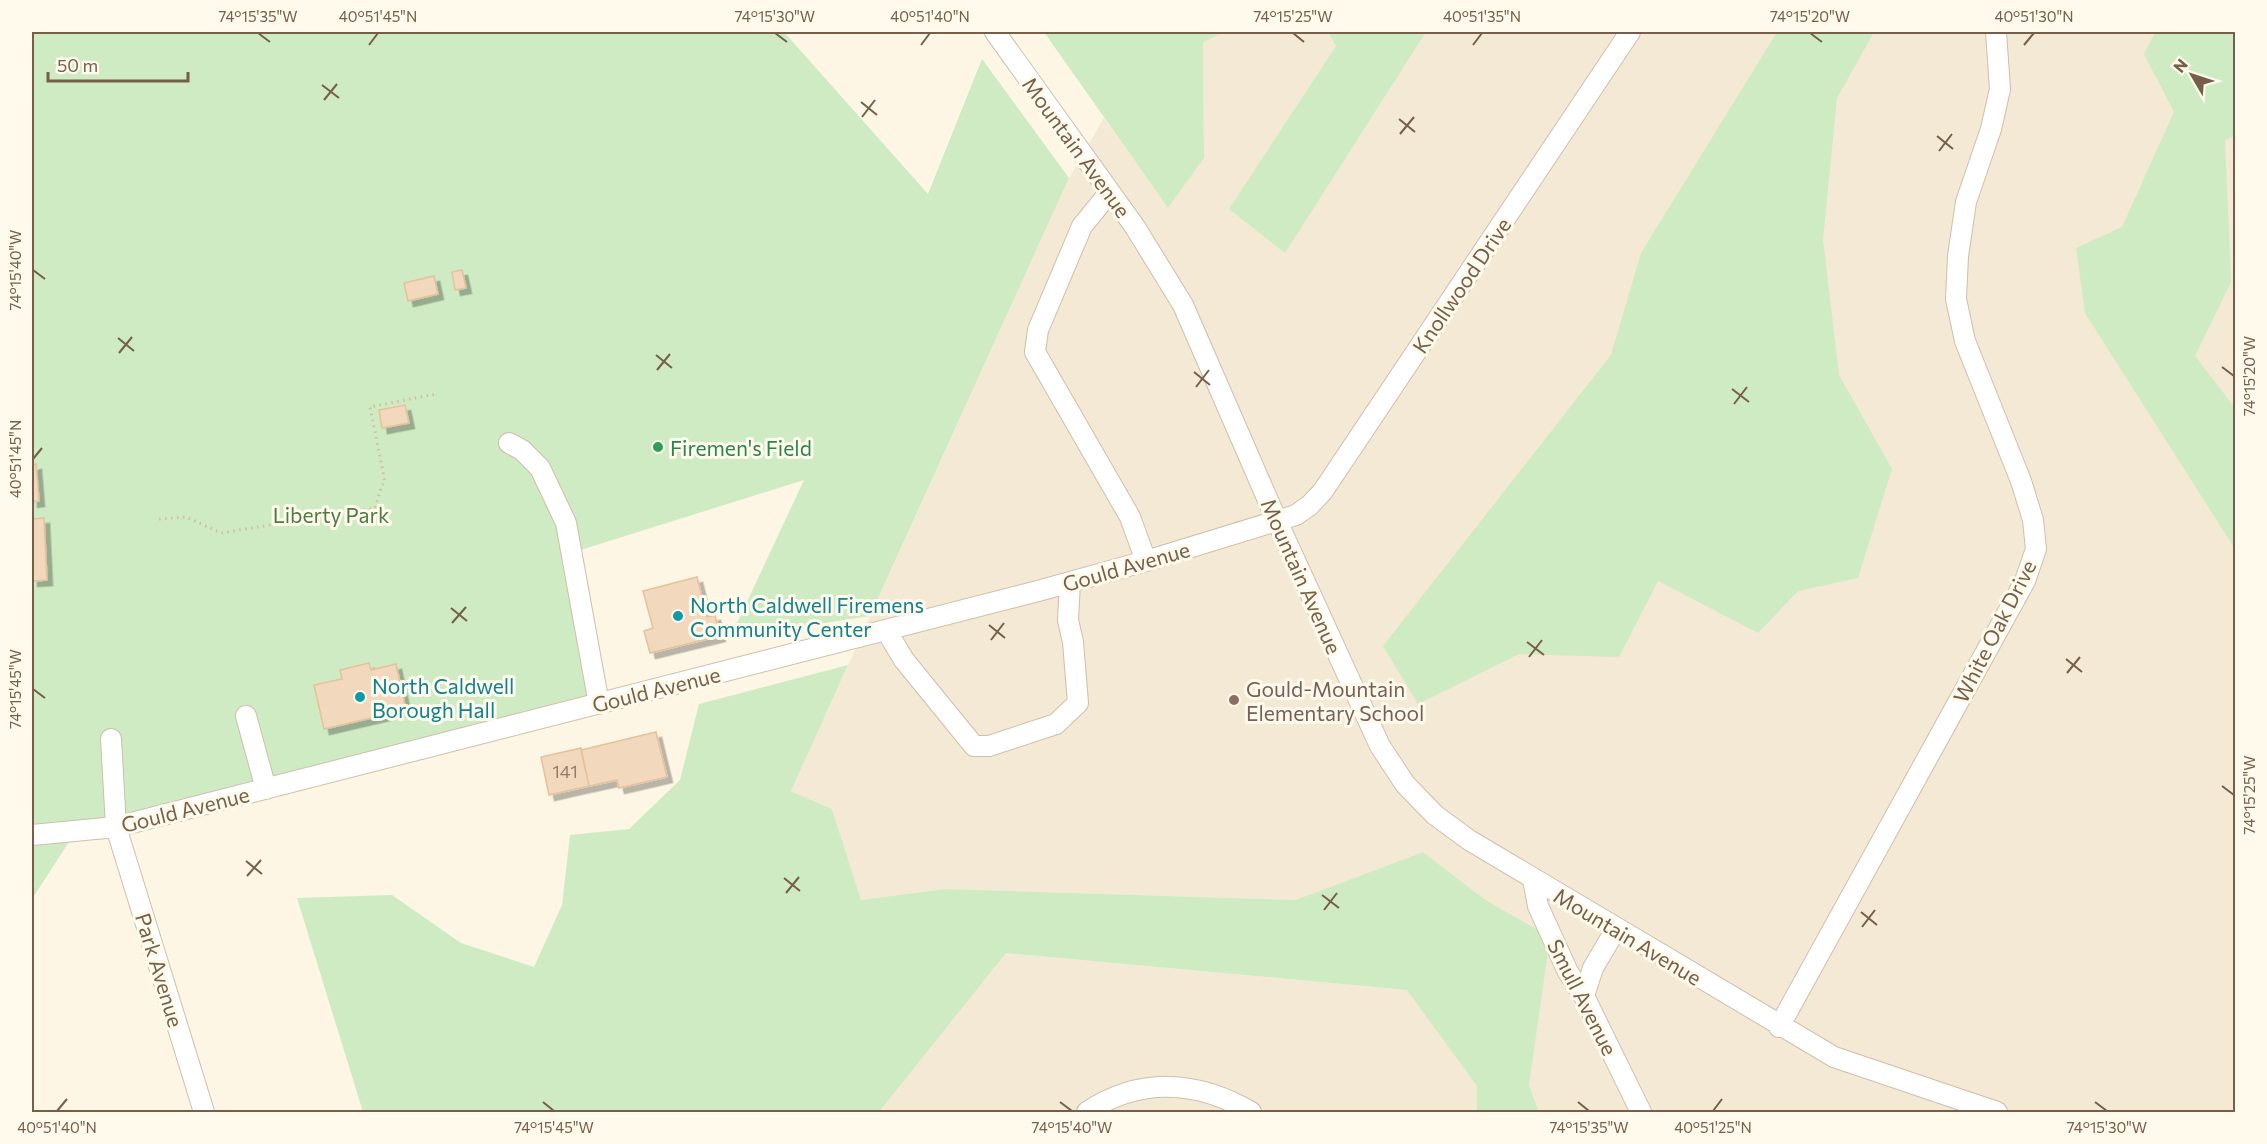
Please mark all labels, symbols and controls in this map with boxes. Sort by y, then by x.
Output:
text: 74°15'35"W [218,7,298,25]
text: 40°51'45"N [339,7,417,25]
text: 74°15'30"W [735,7,815,25]
text: 40°51'40"N [890,7,970,25]
text: 74°15'25"W [1254,7,1332,25]
text: 40°51'35"N [1443,7,1521,25]
text: 74°15'20"W [1770,7,1850,25]
text: 40°51'30"N [1994,7,2074,25]
scale bar [48,45,188,83]
north arrow [2162,45,2222,105]
text: 50 m [57,54,98,76]
text: N [2169,55,2191,76]
street label: Mountain Avenue [1018,72,1136,222]
street label: Knollwood Drive [1407,213,1515,357]
text: 74°15'40"W [6,230,24,310]
text: 74°15'20"W [2240,336,2258,416]
text: 40°51'45"N [6,420,24,498]
place label: Firemen's Field [670,435,812,460]
marker: Firemen's Field [651,440,665,454]
street label: Mountain Avenue [1257,494,1347,658]
park label: Liberty Park [273,502,389,527]
street label: Gould Avenue [1060,536,1192,596]
street label: White Oak Drive [1947,556,2041,706]
place label: North Caldwell Firemens Community Center [690,592,924,641]
marker: North Caldwell Firemens Community Center [671,609,685,623]
text: 74°15'45"W [6,649,24,729]
street label: Gould Avenue [589,661,723,717]
place label: North Caldwell Borough Hall [372,673,514,722]
place label: Gould-Mountain Elementary School [1246,676,1424,725]
marker: North Caldwell Borough Hall [353,690,367,704]
marker: Gould-Mountain Elementary School [1227,693,1241,707]
text: 74°15'25"W [2240,756,2258,834]
house number: 141 [552,760,578,782]
street label: Gould Avenue [118,781,252,837]
street label: Mountain Avenue [1550,882,1706,990]
street label: Park Avenue [131,910,189,1030]
street label: Smull Avenue [1543,935,1623,1059]
text: 40°51'40"N [17,1118,97,1136]
text: 74°15'45"W [514,1118,594,1136]
text: 74°15'40"W [1032,1118,1112,1136]
text: 74°15'35"W [1549,1118,1629,1136]
text: 40°51'25"N [1674,1118,1752,1136]
text: 74°15'30"W [2067,1118,2147,1136]

